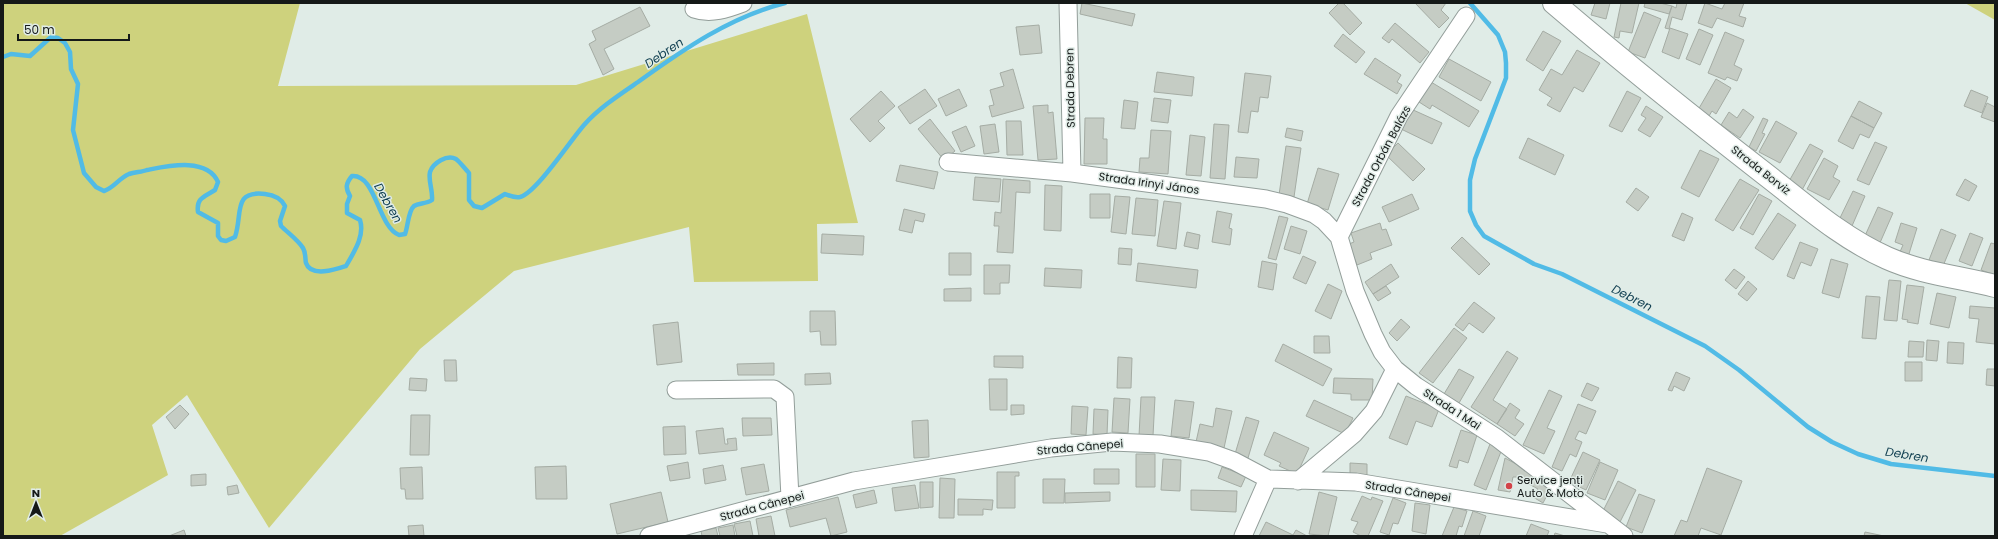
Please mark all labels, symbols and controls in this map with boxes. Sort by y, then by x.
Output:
scale bar [18,16,129,42]
text: 50 m [24,21,55,38]
water label: Debren [641,33,687,72]
street label: Strada Debren [1061,48,1079,128]
street label: Strada Orbán Balázs [1348,102,1415,209]
street label: Strada Borviz [1728,142,1794,198]
street label: Strada Irinyi János [1098,168,1201,198]
water label: Debren [370,180,407,226]
water label: Debren [1609,280,1656,315]
street label: Strada 1 Mai [1420,384,1484,434]
street label: Strada Cânepei [1036,435,1124,459]
water label: Debren [1884,443,1930,466]
place label: Service jenți Auto & Moto [1517,472,1584,501]
street label: Strada Cânepei [1364,476,1452,506]
marker: Service jenți Auto & Moto [1504,481,1514,491]
north arrow [16,483,56,523]
text: N [32,485,40,501]
street label: Strada Cânepei [718,487,806,525]

